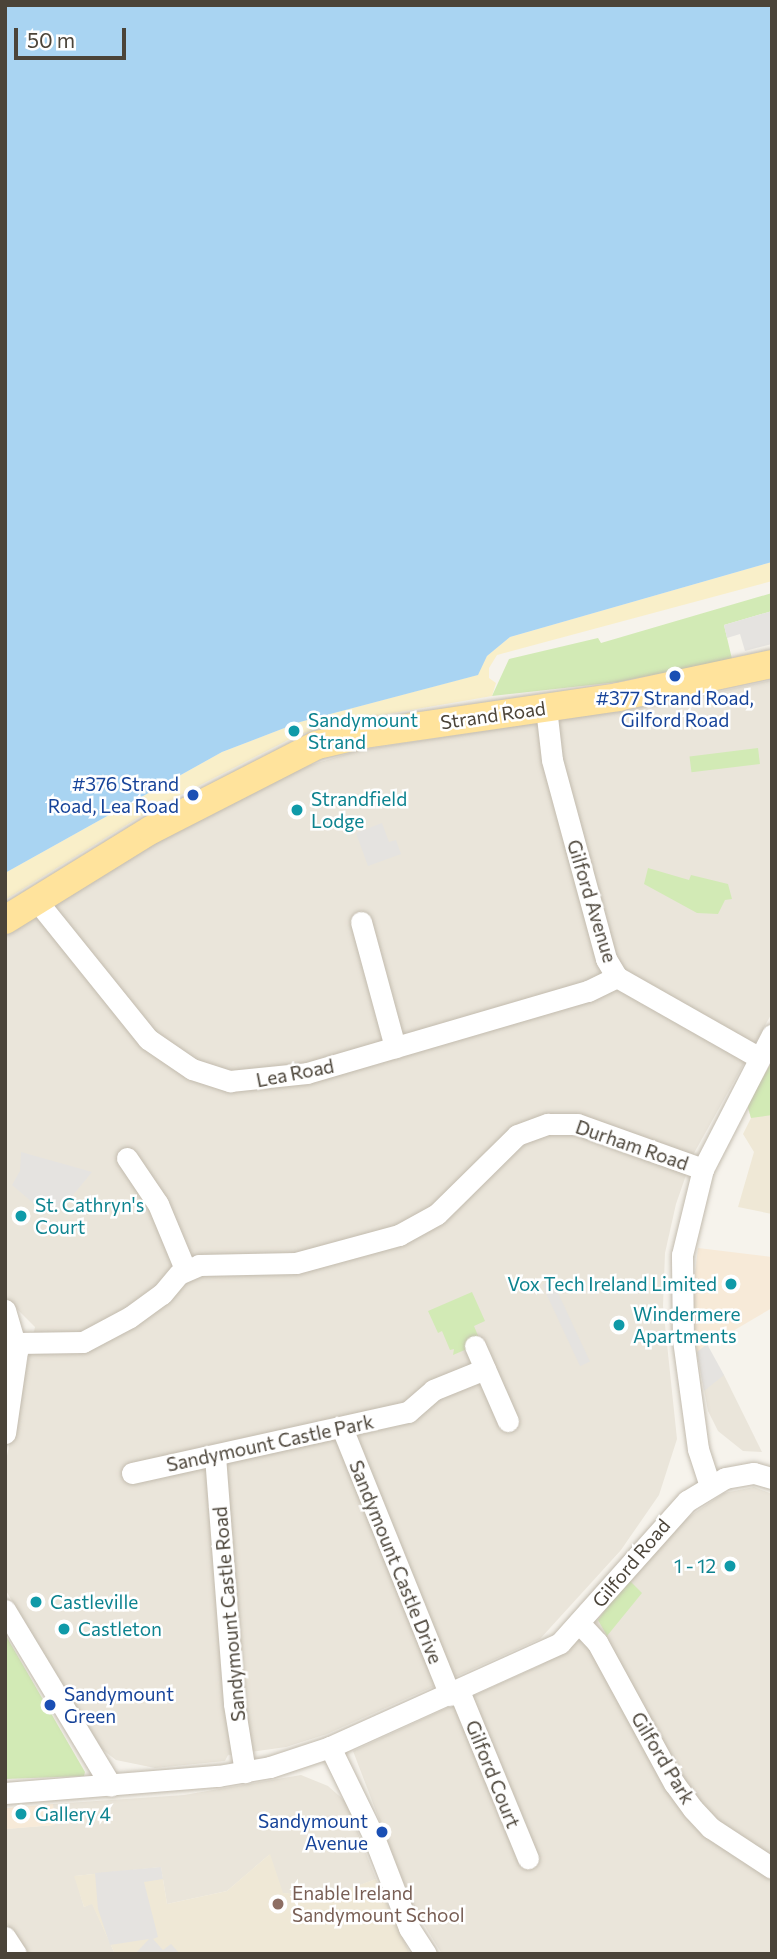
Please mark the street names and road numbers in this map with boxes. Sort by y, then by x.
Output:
street label: Strand Road [439,696,547,734]
street label: Gilford Avenue [562,837,622,965]
street label: Lea Road [254,1054,336,1092]
street label: Durham Road [573,1115,691,1175]
street label: Sandymount Castle Park [164,1410,376,1476]
street label: Sandymount Castle Drive [345,1457,447,1667]
street label: Sandymount Castle Road [208,1506,250,1722]
street label: Gilford Road [587,1514,675,1612]
street label: Gilford Park [627,1708,699,1808]
street label: Gilford Court [461,1717,525,1831]

